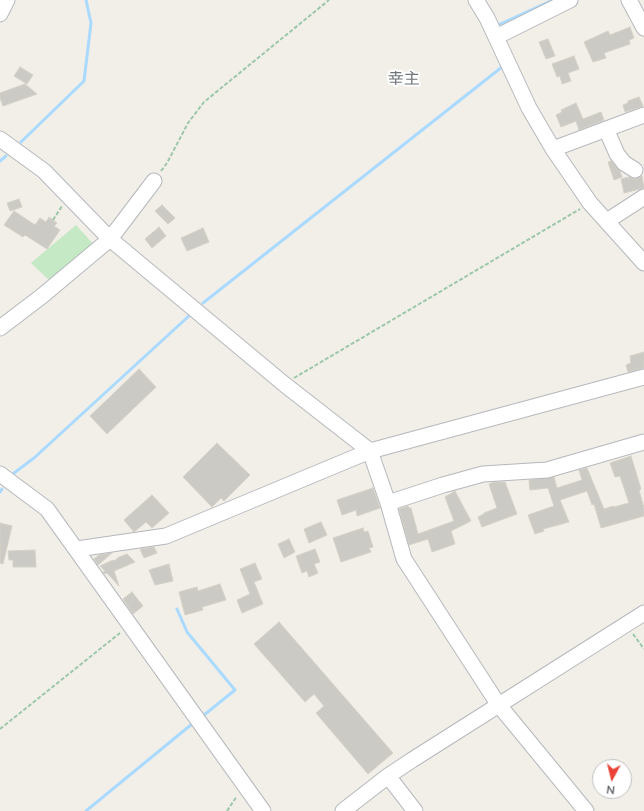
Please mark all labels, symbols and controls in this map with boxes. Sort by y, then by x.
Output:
district label: 幸主 [388,69,420,89]
north arrow [592,759,632,799]
text: N [606,783,616,797]

